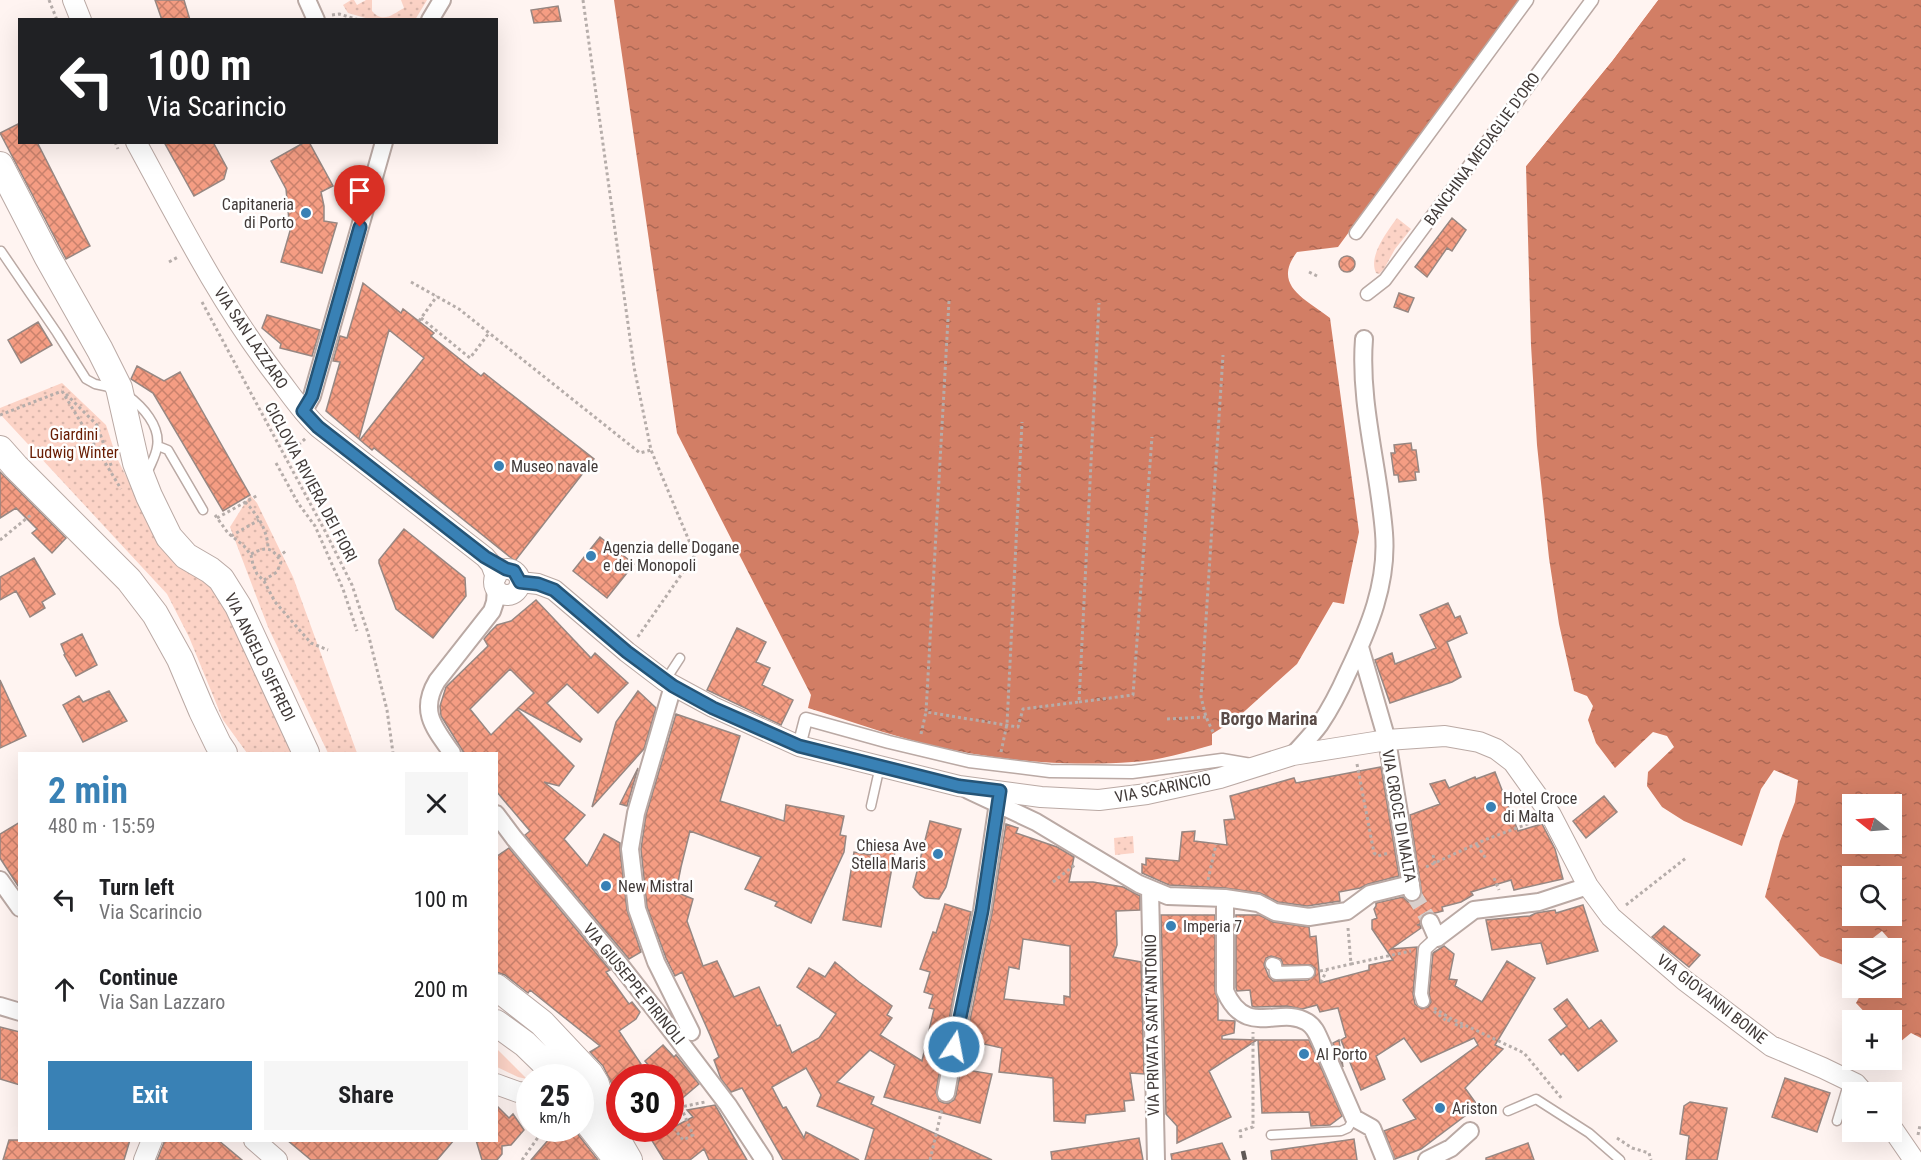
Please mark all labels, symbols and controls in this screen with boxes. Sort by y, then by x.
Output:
text: 100 m [147,41,252,90]
icon: left [48,42,126,120]
street label: BANCHINA MEDAGLIE D'ORO [1420,69,1544,229]
text: Via Scarincio [147,91,287,123]
pin [334,165,385,227]
icon: arrive [343,174,376,207]
place label: Capitaneria di Porto [222,195,294,232]
marker: Capitaneria di Porto [299,206,313,220]
street label: VIA SAN LAZZARO [210,284,292,392]
street label: CICLOVIA RIVIERA DEI FIORI [261,399,361,565]
park label: Giardini Ludwig Winter [29,425,119,462]
place label: Museo navale [511,457,598,476]
marker: Museo navale [492,459,506,473]
place label: Agenzia delle Dogane e dei Monopoli [603,538,739,575]
marker: Agenzia delle Dogane e dei Monopoli [584,549,598,563]
street label: VIA ANGELO SIFFREDI [221,590,299,724]
district label: Borgo Marina [1221,708,1317,729]
street label: VIA CROCE DI MALTA [1378,748,1420,884]
street label: VIA SCARINCIO [1113,769,1213,807]
text: 2 min [48,770,128,812]
button: close [405,772,468,835]
place label: Hotel Croce di Malta [1503,789,1577,826]
north arrow [1842,794,1902,854]
map controls [1842,794,1902,1142]
marker: Hotel Croce di Malta [1484,800,1498,814]
text: 480 m · 15:59 [48,814,155,838]
place label: Chiesa Ave Stella Maris [851,836,926,873]
marker: Chiesa Ave Stella Maris [931,847,945,861]
button: search [1842,866,1902,926]
text: Turn left [99,875,174,900]
place label: New Mistral [618,877,693,896]
marker: New Mistral [599,879,613,893]
icon: left [48,883,81,916]
text: 100 m [414,887,468,912]
text: Via Scarincio [99,900,202,924]
place label: Imperia 7 [1183,917,1242,936]
marker: Imperia 7 [1164,919,1178,933]
street label: VIA GIUSEPPE PIRINOLI [579,920,689,1048]
street label: VIA PRIVATA SANT'ANTONIO [1141,934,1163,1116]
button: layers [1842,938,1902,998]
street label: VIA GIOVANNI BOINE [1653,950,1771,1048]
text: Continue [99,965,178,990]
icon: ahead [48,973,81,1006]
text: 200 m [414,977,468,1002]
text: Via San Lazzaro [99,990,225,1014]
button: + [1842,1010,1902,1070]
position arrow [922,1015,986,1079]
place label: Al Porto [1316,1045,1367,1064]
marker: Al Porto [1297,1047,1311,1061]
button: Exit [48,1061,252,1130]
button: Share [264,1061,468,1130]
speed limit sign: 30 [606,1064,684,1142]
text: 25 [540,1078,570,1113]
button: − [1842,1082,1902,1142]
place label: Ariston [1452,1099,1497,1118]
marker: Ariston [1433,1101,1447,1115]
text: km/h [540,1109,570,1127]

